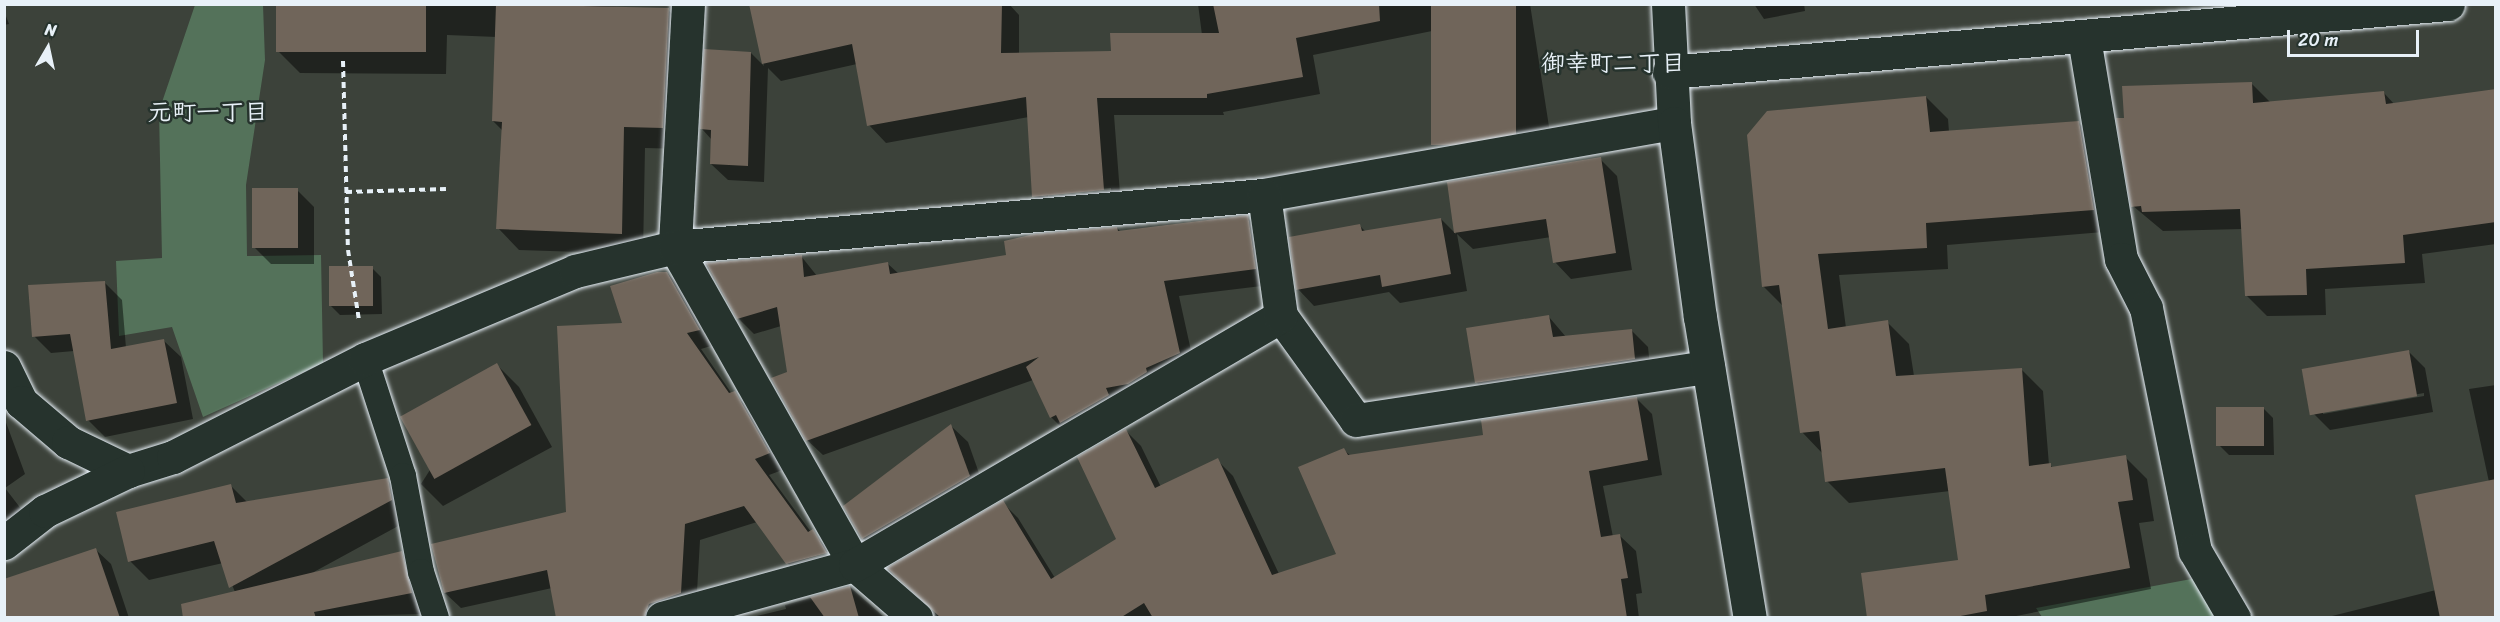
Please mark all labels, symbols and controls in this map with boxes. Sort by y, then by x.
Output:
text: N [43,15,59,45]
north arrow [18,18,78,78]
scale bar [2290,18,2422,56]
text: 20 m [2298,24,2338,56]
district label: 御幸町二丁目 [1541,50,1685,78]
district label: 元町一丁目 [148,99,268,127]

